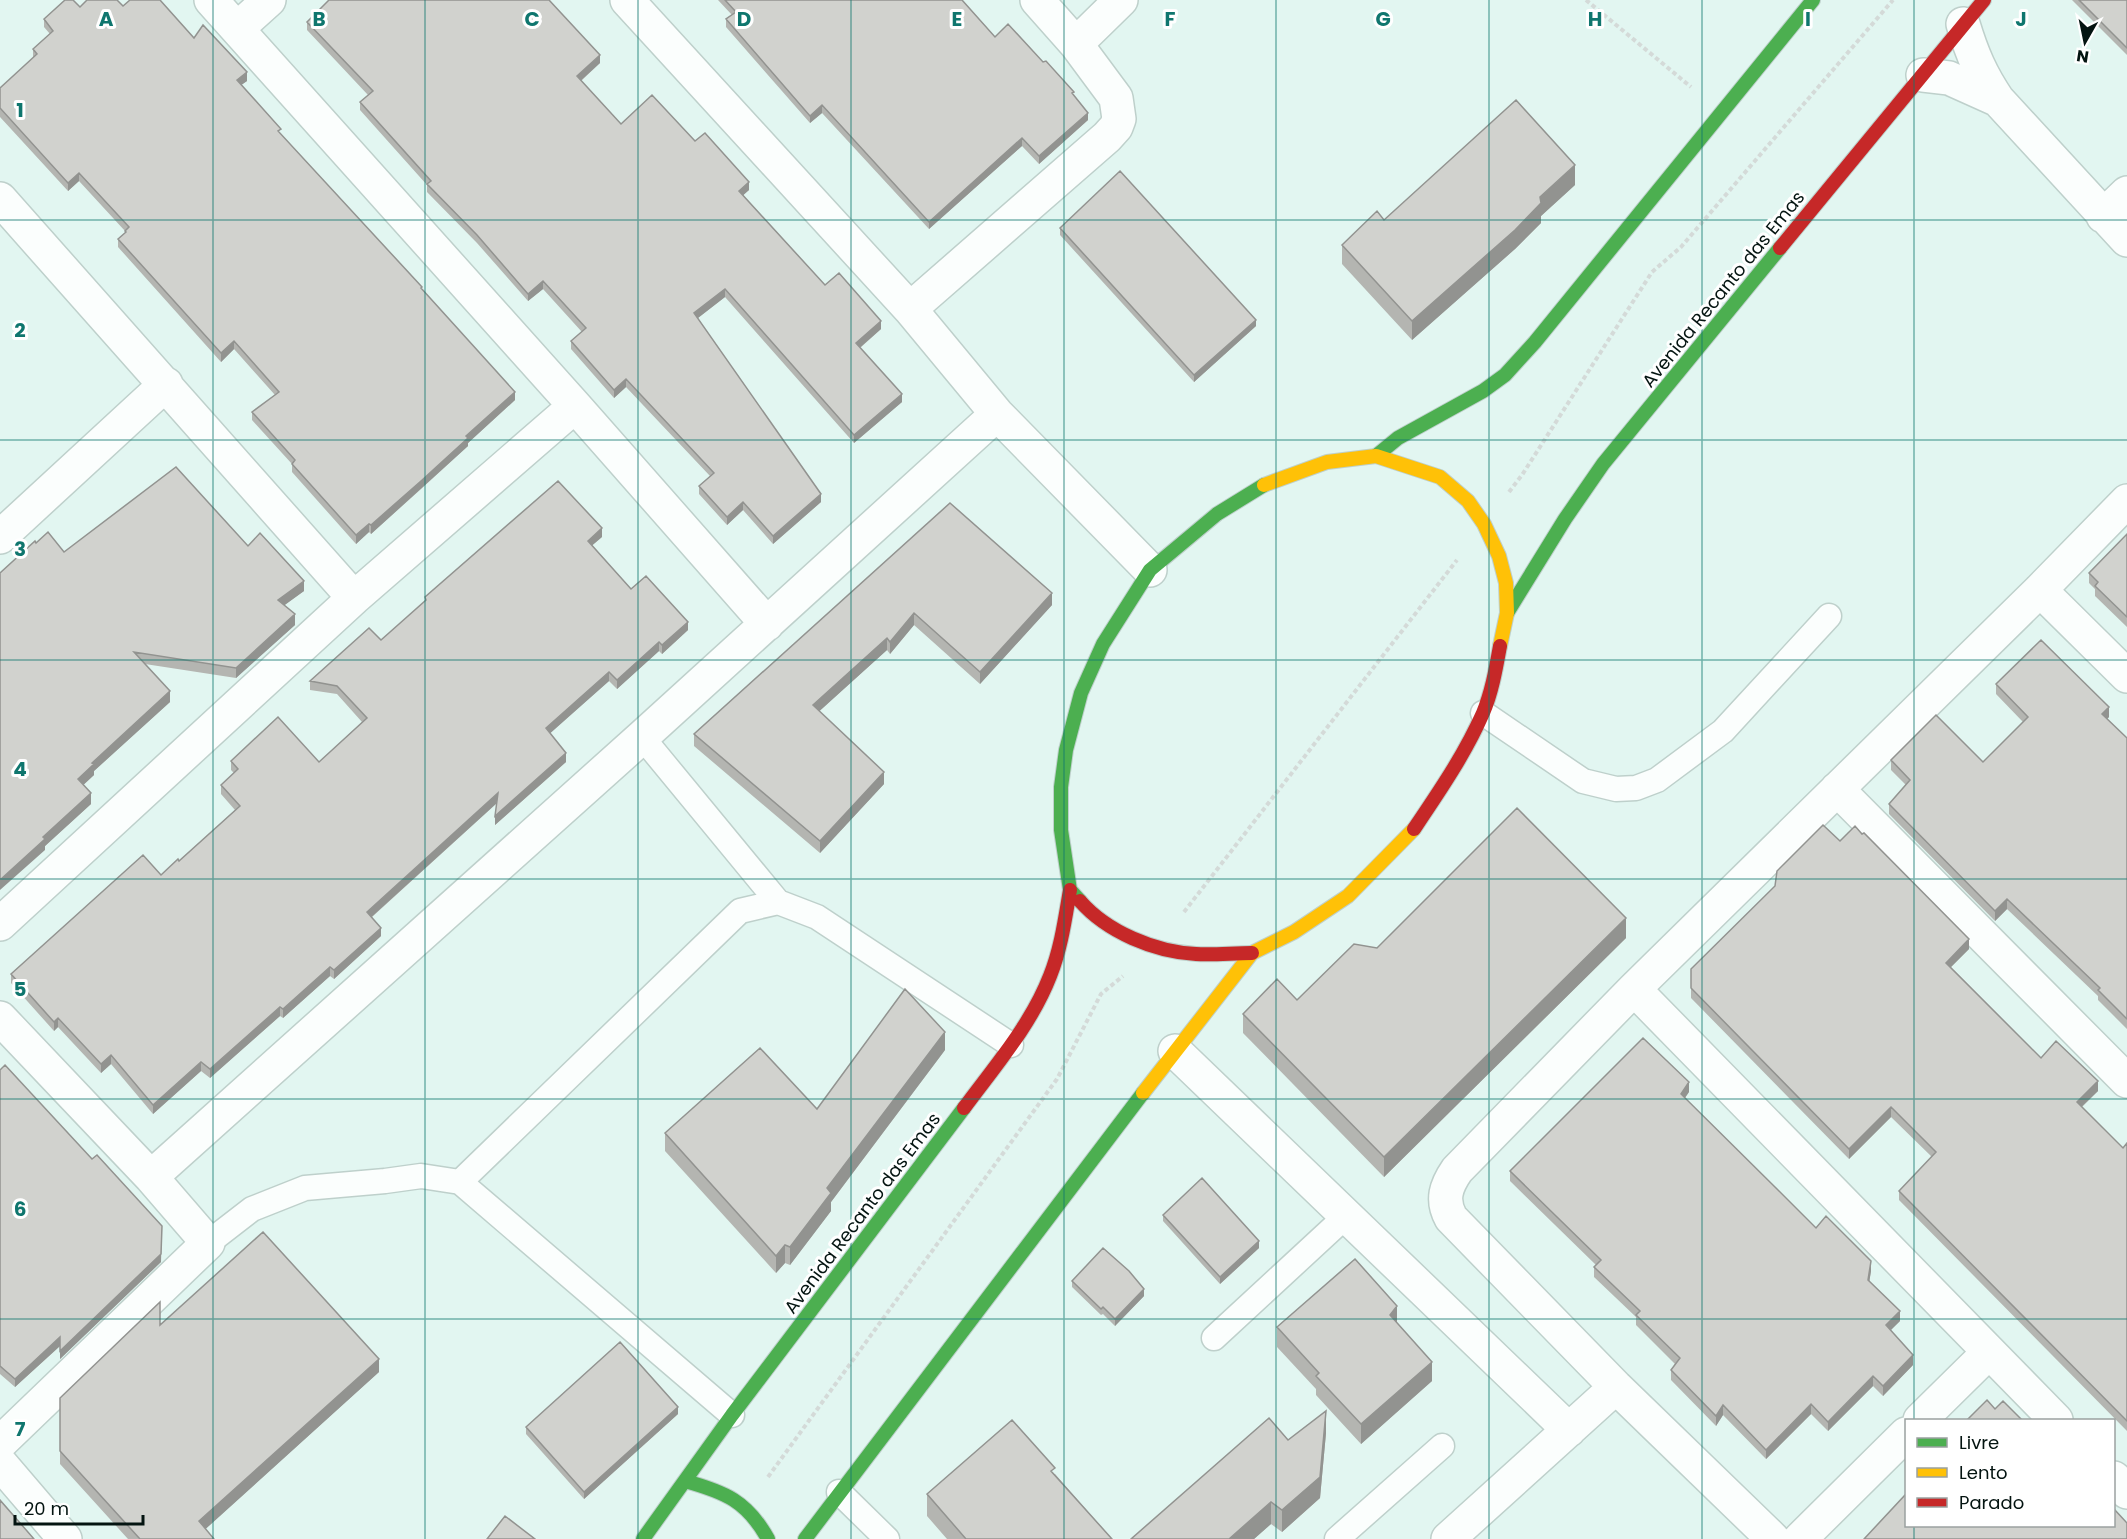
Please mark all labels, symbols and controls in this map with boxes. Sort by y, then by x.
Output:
text: A [99,5,114,33]
text: B [312,5,326,33]
text: C [524,5,540,33]
text: D [737,5,751,33]
text: E [952,5,962,33]
text: F [1165,5,1176,33]
text: G [1375,5,1391,33]
text: H [1588,5,1602,33]
text: I [1805,5,1811,33]
text: J [2015,5,2027,33]
north arrow [2055,12,2115,72]
text: N [2075,44,2090,69]
text: 1 [16,96,24,124]
street label: Avenida Recanto das Emas [1636,186,1810,392]
text: 2 [14,316,26,344]
text: 3 [14,535,26,563]
text: 4 [13,755,27,783]
text: 5 [14,975,27,1003]
street label: Avenida Recanto das Emas [778,1107,946,1319]
text: 6 [14,1195,26,1223]
text: 7 [15,1415,26,1443]
legend [1905,1419,2115,1527]
text: Livre [1959,1430,1999,1455]
text: Lento [1959,1460,2008,1485]
scale bar [15,1488,142,1526]
text: Parado [1959,1490,2024,1515]
text: 20 m [24,1496,69,1521]

